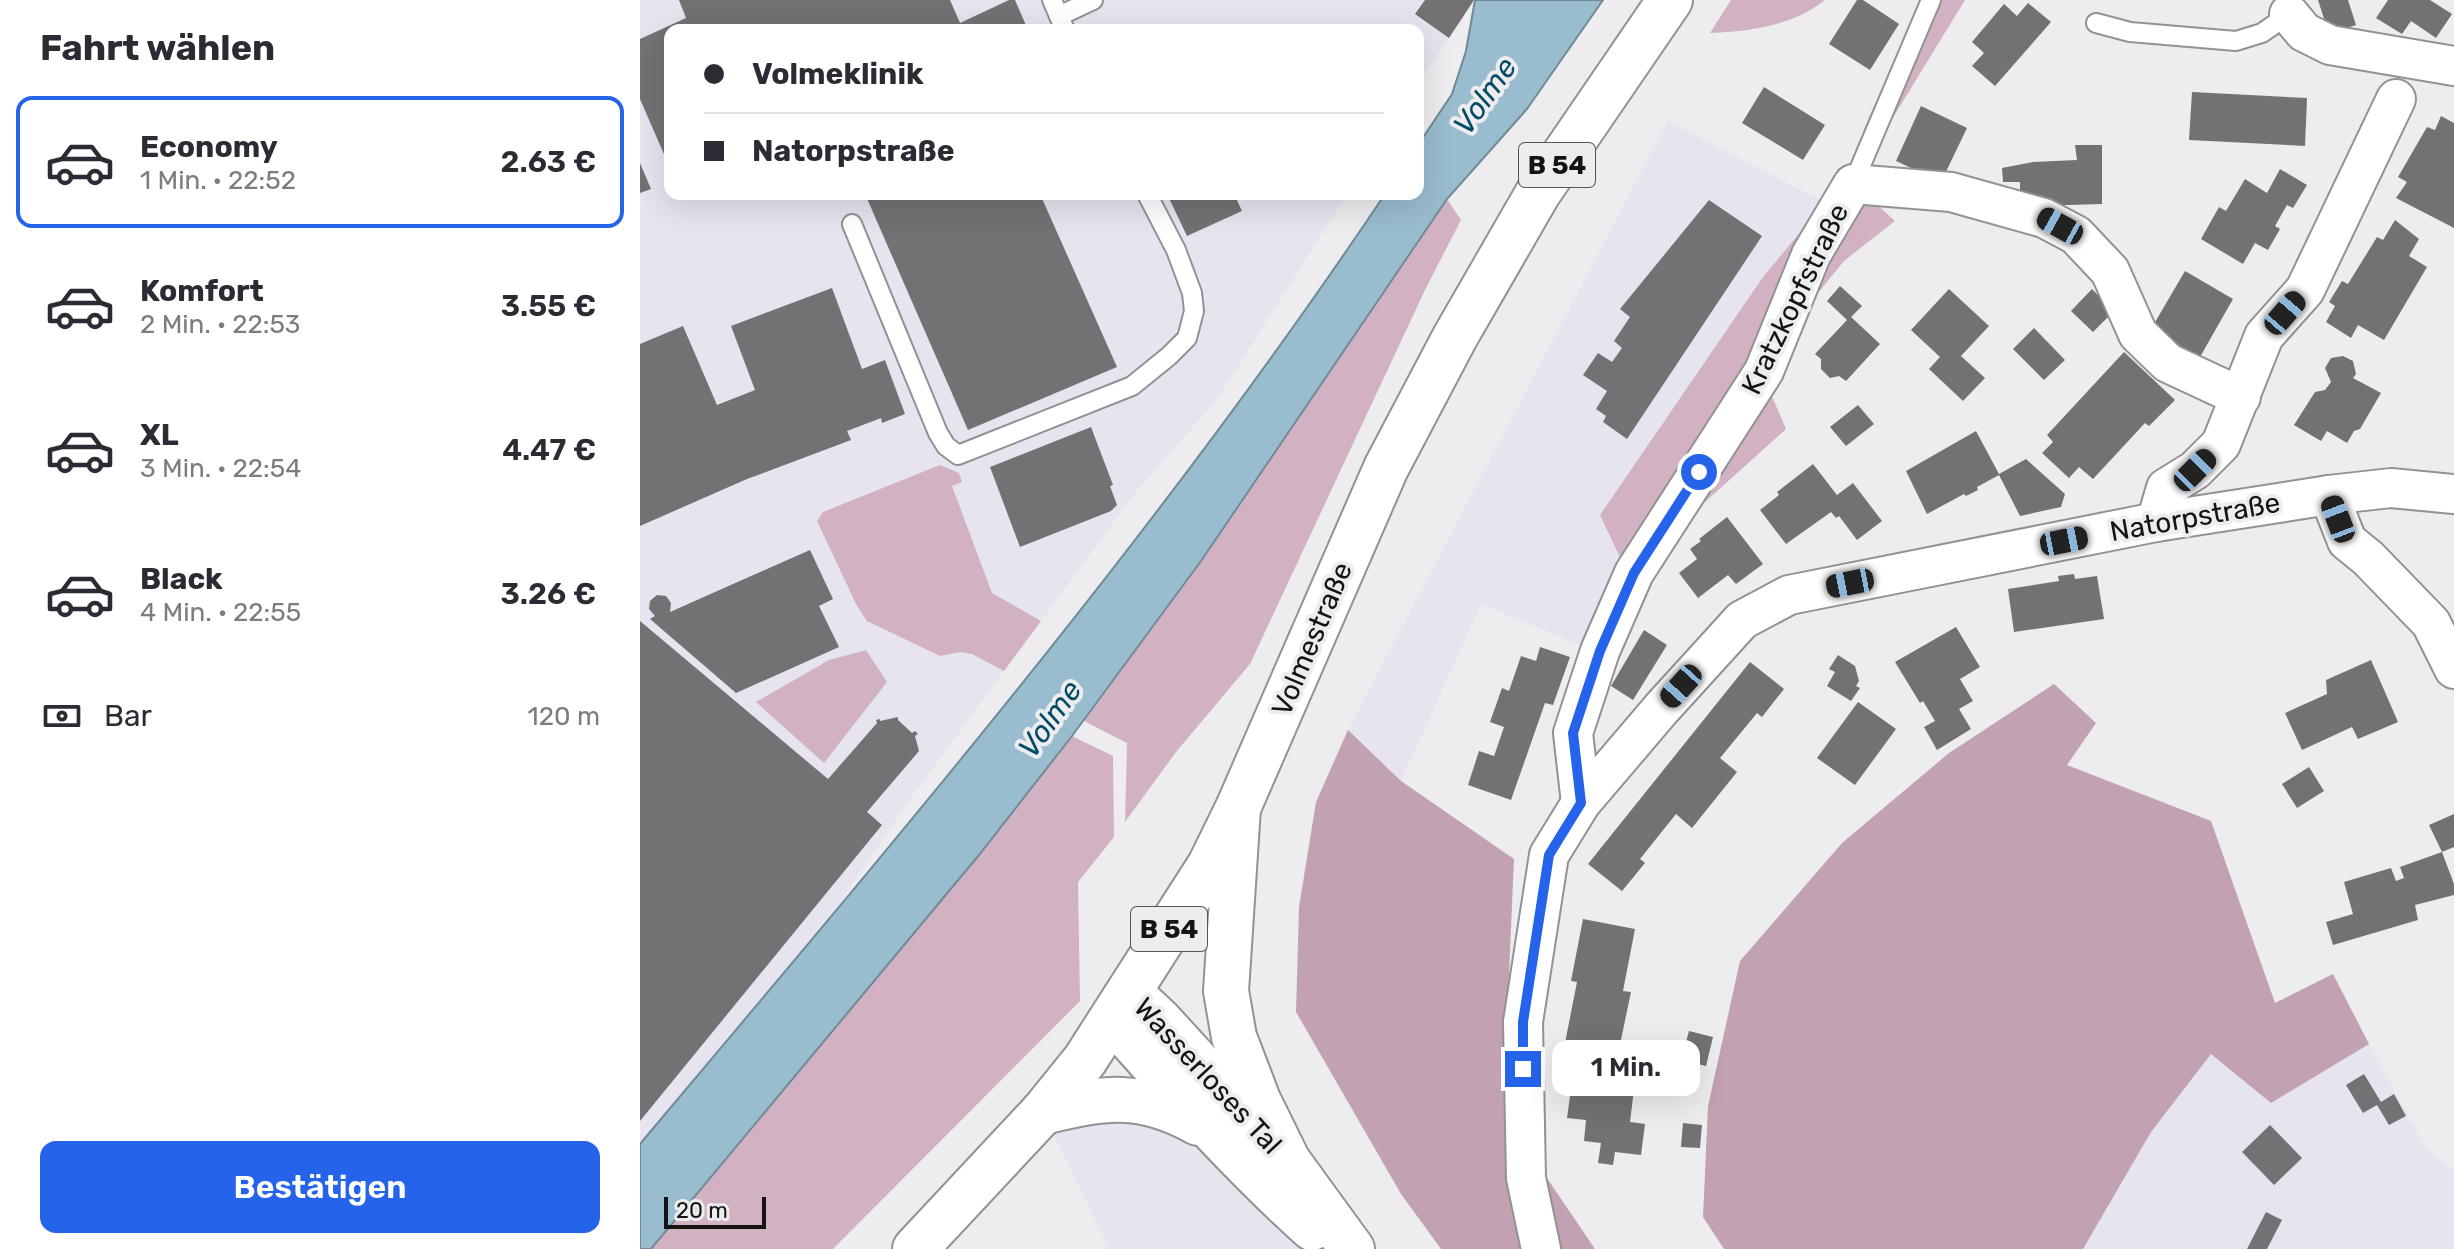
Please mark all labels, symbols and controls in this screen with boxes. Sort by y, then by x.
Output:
text: Fahrt wählen [40,26,275,69]
water label: Volme [1446,50,1525,142]
text: Volmeklinik [752,56,924,92]
icon: car [44,126,116,198]
text: Economy [140,129,278,165]
text: Natorpstraße [752,133,955,169]
road number: B 54 [1519,143,1595,187]
text: 2.63 € [501,144,596,180]
text: 1 Min. · 22:52 [140,165,296,196]
street label: Kratzkopfstraße [1735,198,1855,400]
car [2033,204,2087,248]
icon: car [44,270,116,342]
text: Komfort [140,273,264,309]
car [2260,287,2310,339]
text: 3.55 € [501,288,596,324]
text: 2 Min. · 22:53 [140,309,300,340]
icon: car [44,414,116,486]
text: XL [140,417,179,453]
text: 4.47 € [502,432,596,468]
car [2170,445,2220,495]
text: 3 Min. · 22:54 [140,453,301,484]
route start [1681,454,1717,490]
street label: Natorpstraße [2107,486,2283,548]
car [2318,492,2358,546]
car [2038,525,2090,557]
street label: Volmestraße [1265,557,1359,721]
icon: car [44,558,116,630]
text: Black [140,561,223,597]
car [1824,567,1876,599]
text: 3.26 € [500,576,596,612]
text: 4 Min. · 22:55 [140,597,301,628]
car [1656,660,1706,712]
water label: Volme [1011,673,1090,765]
icon: cash [40,694,84,738]
text: Bar [104,698,152,734]
text: 120 m [528,701,600,732]
road number: B 54 [1131,907,1207,951]
street label: Wasserloses Tal [1127,991,1289,1161]
callout: 1 Min. [1551,1041,1699,1097]
route end [1505,1051,1541,1087]
text: 1 Min. [1591,1052,1661,1083]
button: Bestätigen [40,1141,600,1233]
scale bar [664,1193,766,1229]
text: 20 m [676,1197,728,1224]

